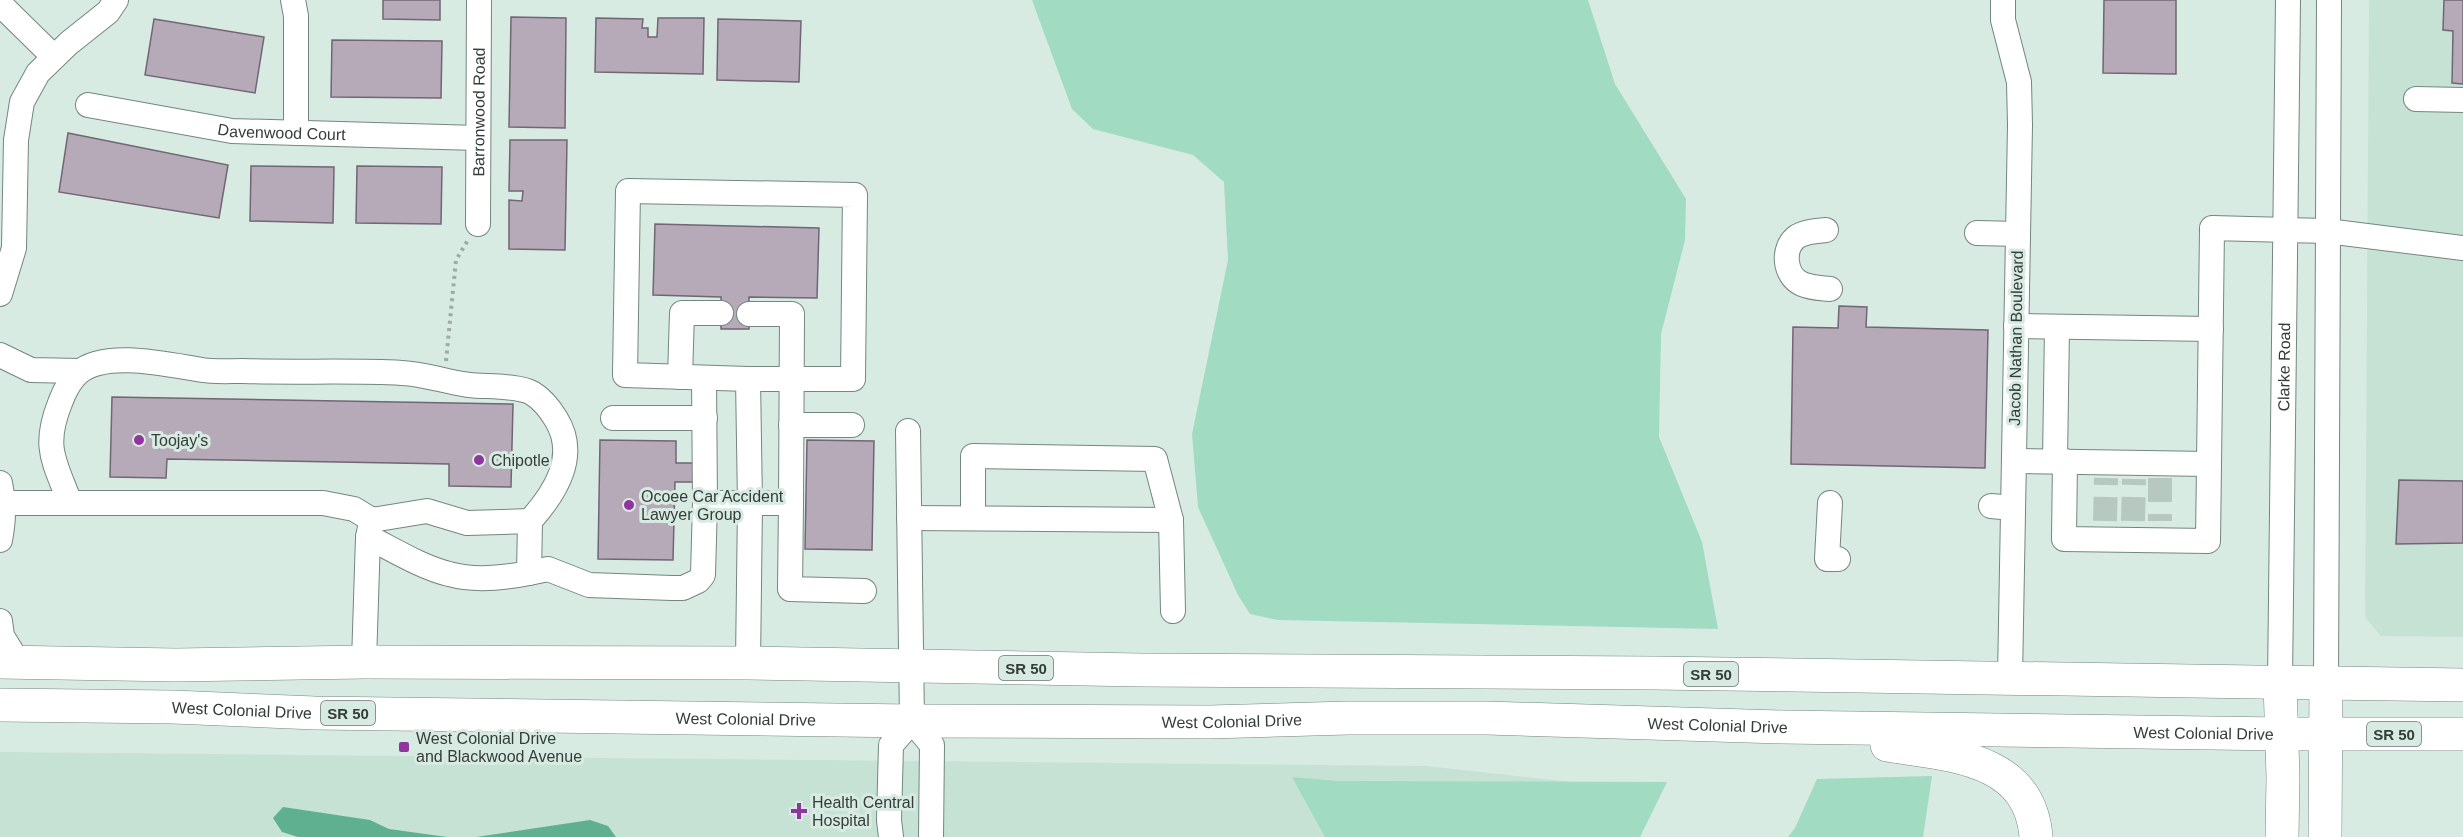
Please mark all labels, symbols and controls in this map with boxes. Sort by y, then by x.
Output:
street label: Barronwood Road [470,47,487,177]
street label: Davenwood Court [216,120,346,143]
street label: Jacob Nathan Boulevard [2006,250,2026,426]
street label: Clarke Road [2275,322,2293,412]
place label: Toojay's [151,432,208,449]
marker: Toojay's [132,433,146,447]
place label: Chipotle [491,452,550,469]
marker: Chipotle [472,453,486,467]
place label: Ocoee Car Accident Lawyer Group [641,488,784,523]
marker: Ocoee Car Accident Lawyer Group [622,498,636,512]
road number: SR 50 [999,656,1053,680]
road number: SR 50 [1684,662,1738,686]
street label: West Colonial Drive [171,698,312,721]
road number: SR 50 [321,701,375,725]
street label: West Colonial Drive [676,709,816,728]
street label: West Colonial Drive [1162,711,1302,731]
street label: West Colonial Drive [1647,714,1788,736]
road number: SR 50 [2367,722,2421,746]
street label: West Colonial Drive [2133,723,2274,742]
place label: West Colonial Drive and Blackwood Avenue [416,730,582,765]
marker: West Colonial Drive and Blackwood Avenue [397,740,411,754]
place label: Health Central Hospital [812,794,914,829]
marker: Health Central Hospital [790,802,808,820]

